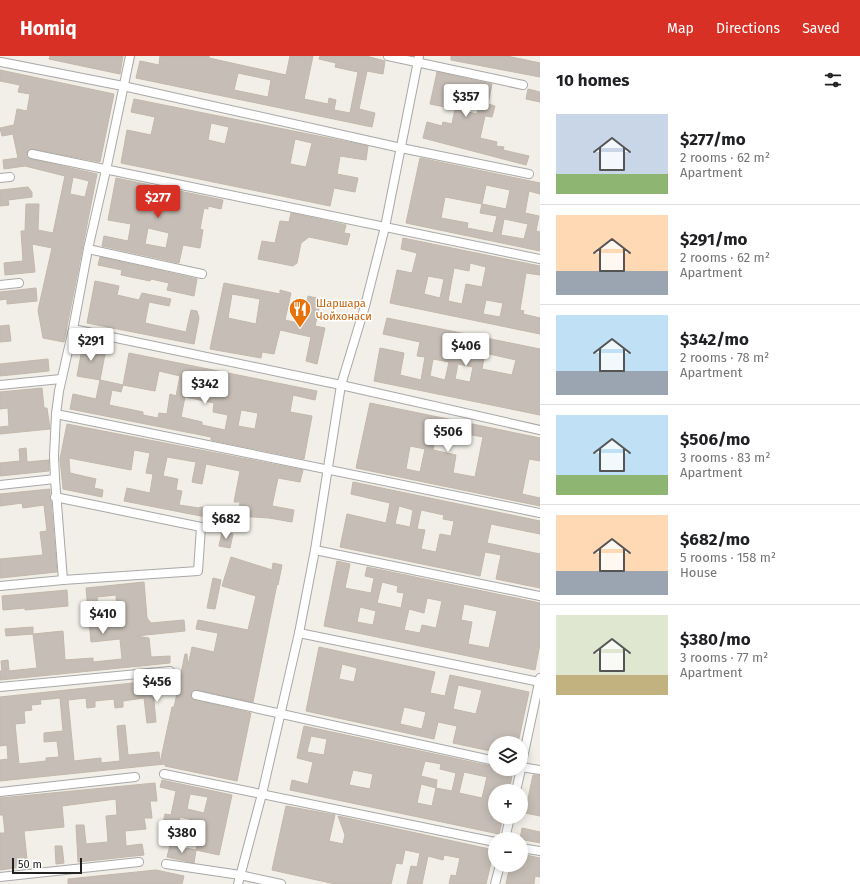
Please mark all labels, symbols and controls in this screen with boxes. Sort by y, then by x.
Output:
text: Homiq [20,17,77,40]
text: Map [667,20,694,37]
text: Directions [716,20,780,37]
text: Saved [802,20,840,37]
icon: filters [822,69,844,91]
text: 10 homes [556,70,630,91]
pin: $357 [442,84,490,118]
text: $357 [453,89,479,104]
text: $277/mo [680,129,746,150]
icon: home [588,130,636,178]
text: 2 rooms · 62 m² [680,150,770,165]
text: Apartment [680,165,742,180]
pin: $277 [134,185,182,219]
text: $277 [145,190,171,205]
text: $291/mo [680,229,747,250]
icon: home [588,231,636,279]
text: 2 rooms · 62 m² [680,250,770,265]
text: Apartment [680,265,742,280]
restaurant icon: Шаршара Чойхонаси [287,296,313,329]
place label: Шаршара Чойхонаси [316,297,372,323]
pin: $291 [67,328,115,362]
text: $342/mo [680,329,749,350]
icon: home [588,331,636,379]
text: $291 [78,333,104,348]
pin: $406 [442,333,490,367]
text: $406 [451,338,481,353]
text: 2 rooms · 78 m² [680,350,769,365]
text: Apartment [680,365,742,380]
pin: $342 [181,371,229,405]
text: $342 [191,376,219,391]
pin: $506 [424,419,472,453]
text: $506 [433,424,463,439]
text: $506/mo [680,429,750,450]
icon: home [588,431,636,479]
text: 3 rooms · 83 m² [680,450,770,465]
text: Apartment [680,465,742,480]
pin: $682 [202,506,250,540]
text: $682 [212,511,240,526]
text: $682/mo [680,529,750,550]
icon: home [588,531,636,579]
text: 5 rooms · 158 m² [680,550,776,565]
text: House [680,565,717,580]
pin: $410 [79,601,127,635]
text: $410 [89,606,117,621]
text: $380/mo [680,629,751,650]
icon: home [588,631,636,679]
text: 3 rooms · 77 m² [680,650,768,665]
text: Apartment [680,665,742,680]
pin: $456 [133,669,181,703]
text: $456 [143,674,171,689]
map controls [488,736,528,872]
button: layers [488,736,528,776]
button: + [488,784,528,824]
pin: $380 [158,820,206,854]
text: $380 [167,825,197,840]
button: − [488,832,528,872]
scale bar [12,856,82,875]
text: 50 m [18,858,42,871]

